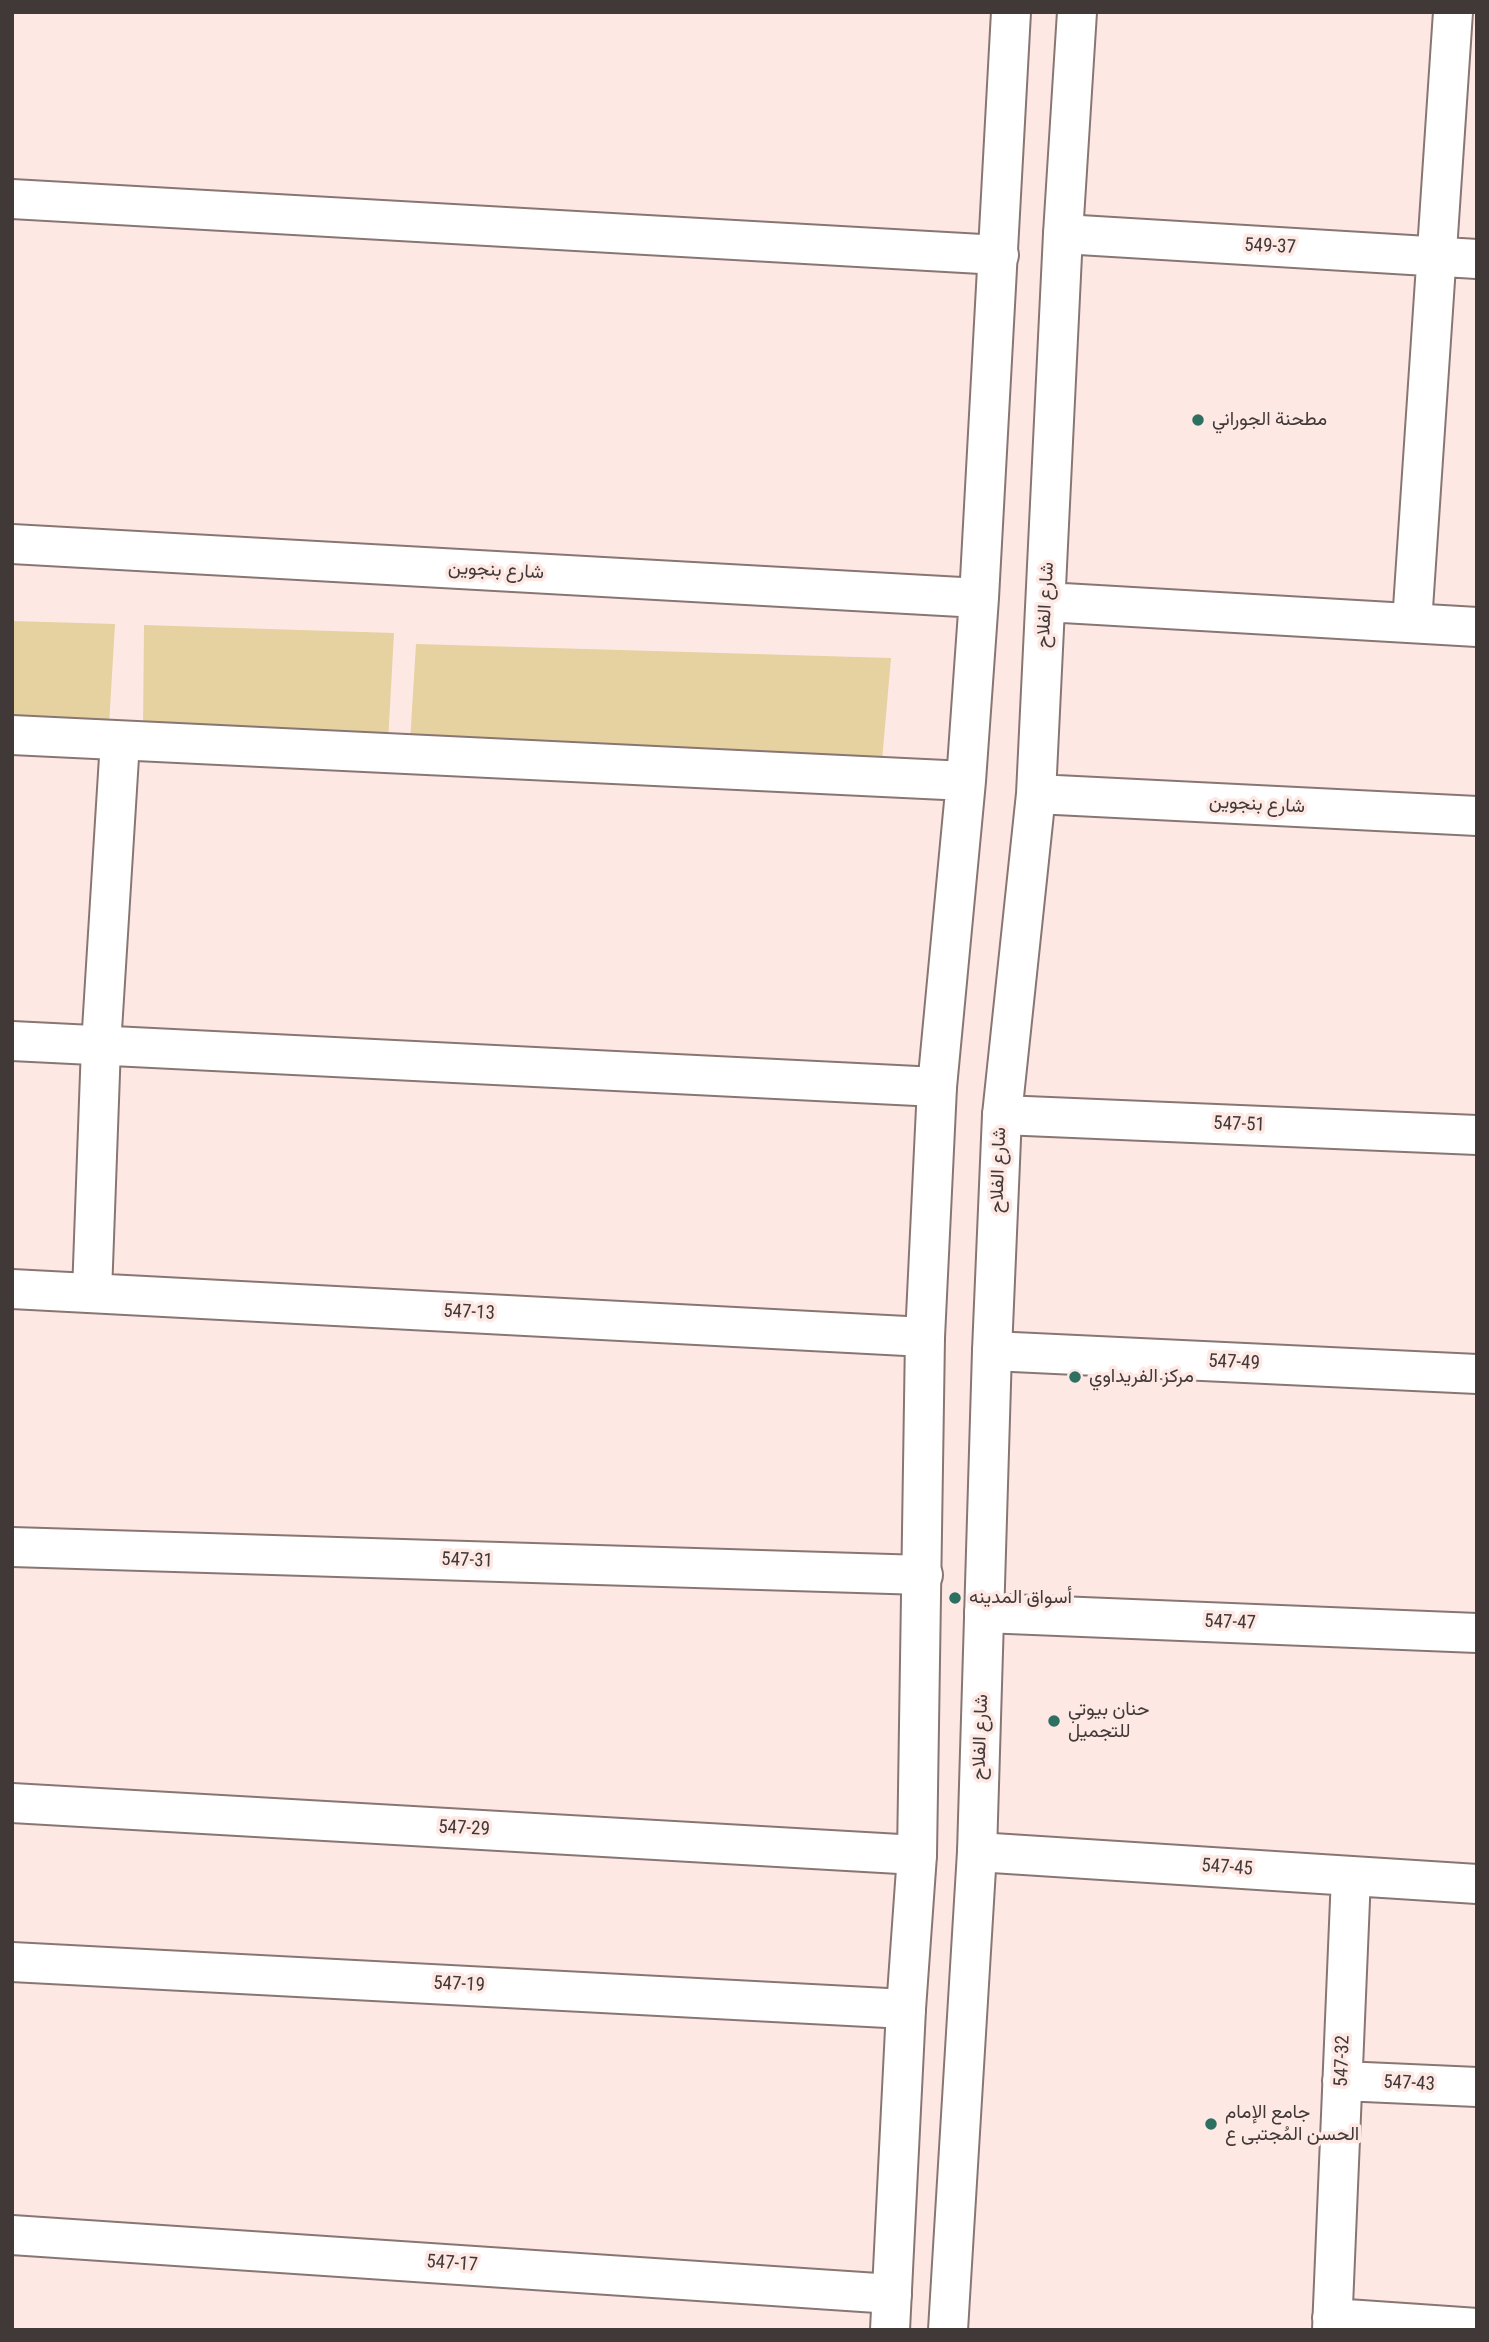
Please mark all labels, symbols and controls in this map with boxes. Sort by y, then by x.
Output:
street label: 549-37 [1244,234,1296,260]
place label: مطحنة الجوراني [1212,409,1327,431]
marker: مطحنة الجوراني [1190,412,1206,428]
street label: شارع بنجوين [447,557,545,585]
street label: شارع الفلاح [1032,561,1060,649]
street label: شارع بنجوين [1208,791,1306,819]
street label: 547-51 [1213,1113,1265,1137]
street label: شارع الفلاح [986,1127,1012,1213]
street label: 547-13 [443,1300,495,1326]
street label: 547-49 [1208,1350,1260,1376]
place label: مركز الفريداوي [1089,1366,1194,1388]
marker: مركز الفريداوي [1067,1369,1083,1385]
street label: 547-31 [441,1549,493,1573]
place label: أسواق المدينه [969,1587,1072,1609]
marker: أسواق المدينه [947,1590,963,1606]
street label: 547-47 [1204,1611,1256,1635]
street label: شارع الفلاح [968,1694,994,1780]
place label: حنان بيوتي للتجميل [1068,1699,1149,1743]
marker: حنان بيوتي للتجميل [1046,1713,1062,1729]
street label: 547-29 [438,1816,490,1842]
street label: 547-45 [1200,1855,1254,1881]
street label: 547-19 [433,1972,485,1998]
street label: 547-32 [1331,2035,1355,2087]
street label: 547-43 [1383,2071,1435,2097]
place label: جامع الإمام الحسن المُجتبى ع [1225,2102,1359,2146]
marker: جامع الإمام الحسن المُجتبى ع [1203,2116,1219,2132]
street label: 547-17 [425,2251,479,2277]

